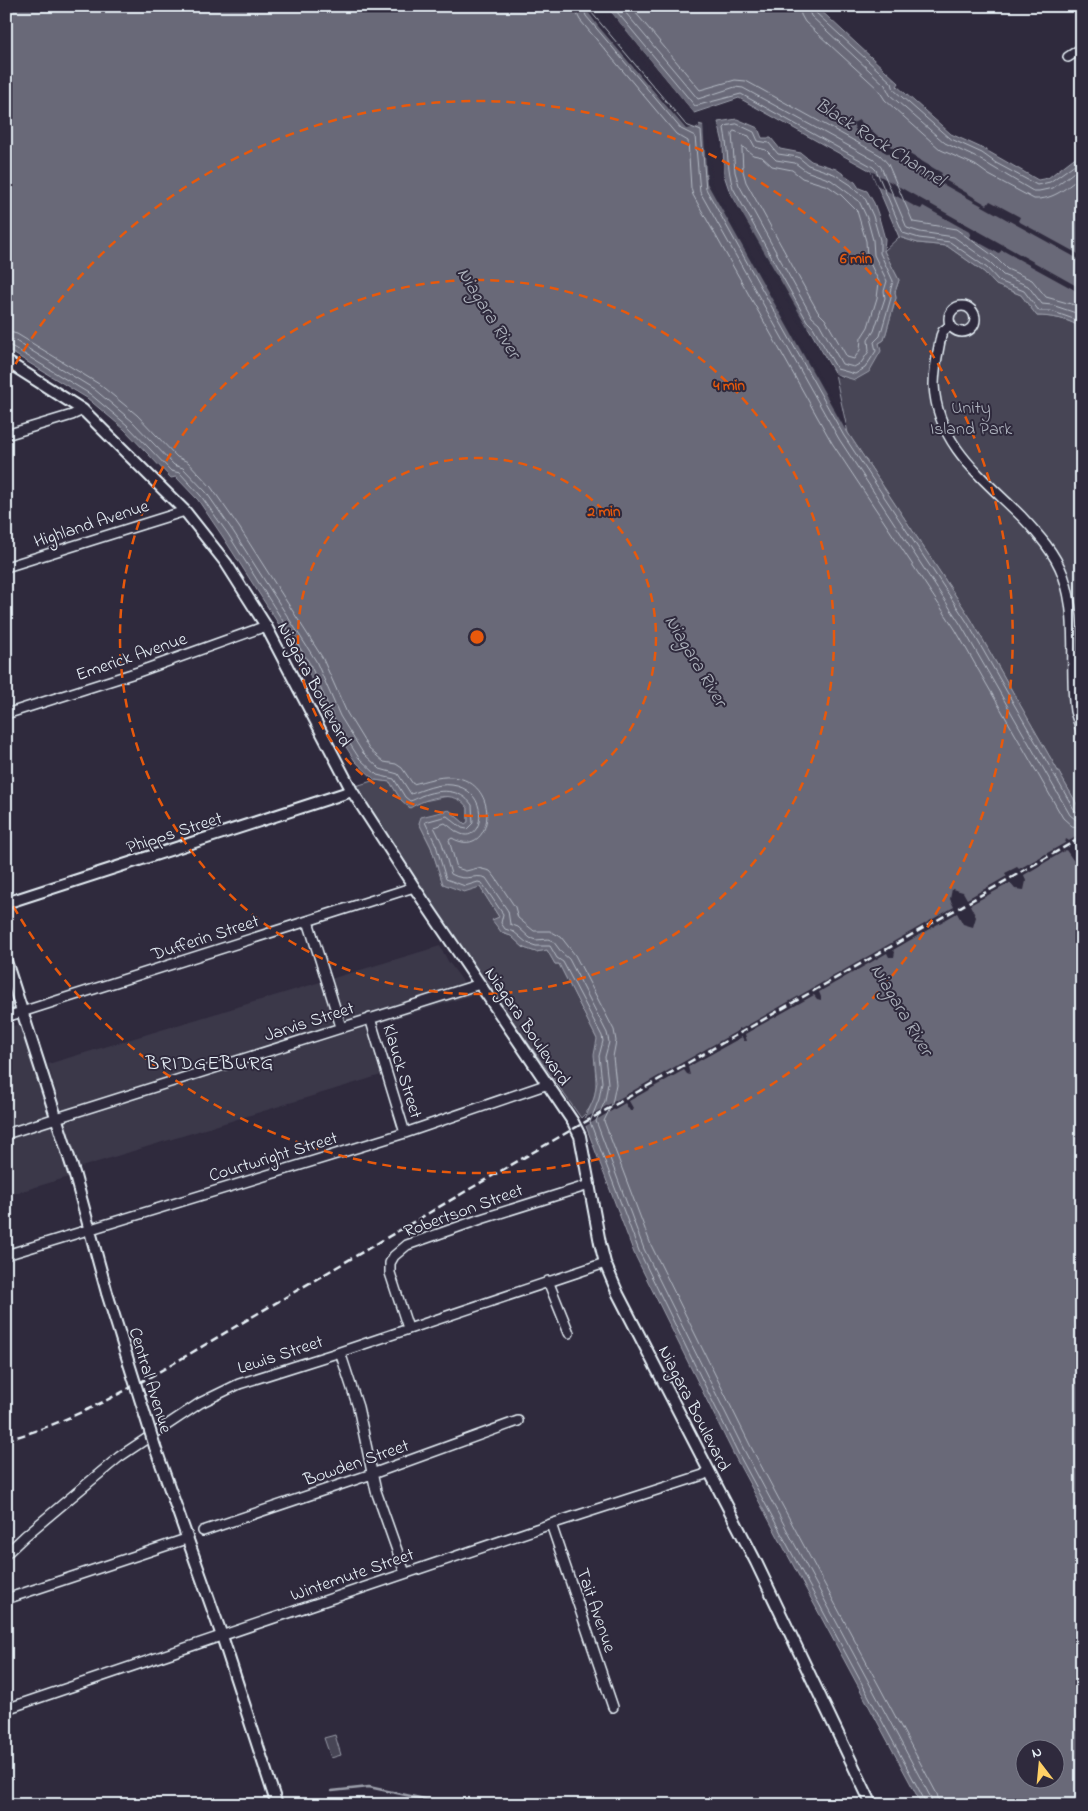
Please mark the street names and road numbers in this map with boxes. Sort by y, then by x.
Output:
street label: Highland Avenue [31,494,154,557]
street label: Niagara Boulevard [269,618,357,752]
street label: Emerick Avenue [73,626,192,689]
street label: Phipps Street [123,806,226,862]
street label: Dufferin Street [147,909,263,969]
street label: Niagara Boulevard [476,963,576,1092]
street label: Jarvis Street [261,996,358,1050]
street label: Klauck Street [374,1021,428,1122]
street label: Courtwright Street [206,1126,342,1191]
street label: Robertson Street [400,1178,527,1246]
street label: Central Avenue [121,1324,178,1438]
street label: Lewis Street [234,1330,327,1382]
street label: Niagara Boulevard [649,1342,736,1477]
street label: Bowden Street [299,1434,413,1494]
street label: Wintemute Street [287,1543,418,1609]
street label: Tait Avenue [569,1565,622,1657]

